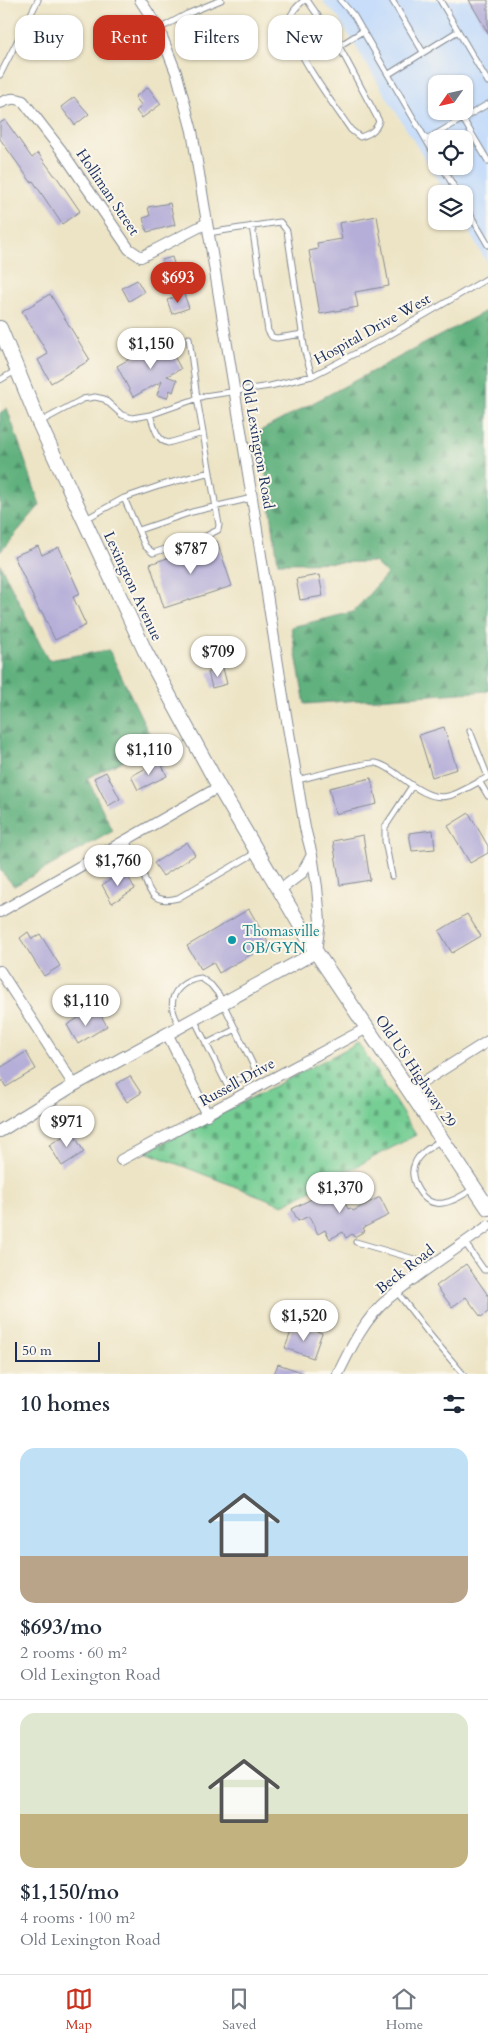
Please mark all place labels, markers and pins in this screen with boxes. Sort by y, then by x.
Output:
pin: $693 [148,262,208,304]
pin: $1,150 [110,328,192,370]
pin: $787 [161,532,221,575]
pin: $709 [188,636,248,678]
pin: $1,110 [108,734,190,776]
pin: $1,760 [77,844,159,887]
place label: Thomasville OB/GYN [242,921,320,958]
marker: Thomasville OB/GYN [226,934,238,946]
pin: $1,110 [45,984,127,1027]
pin: $971 [37,1106,97,1148]
pin: $1,370 [299,1172,381,1214]
pin: $1,520 [263,1300,345,1342]

